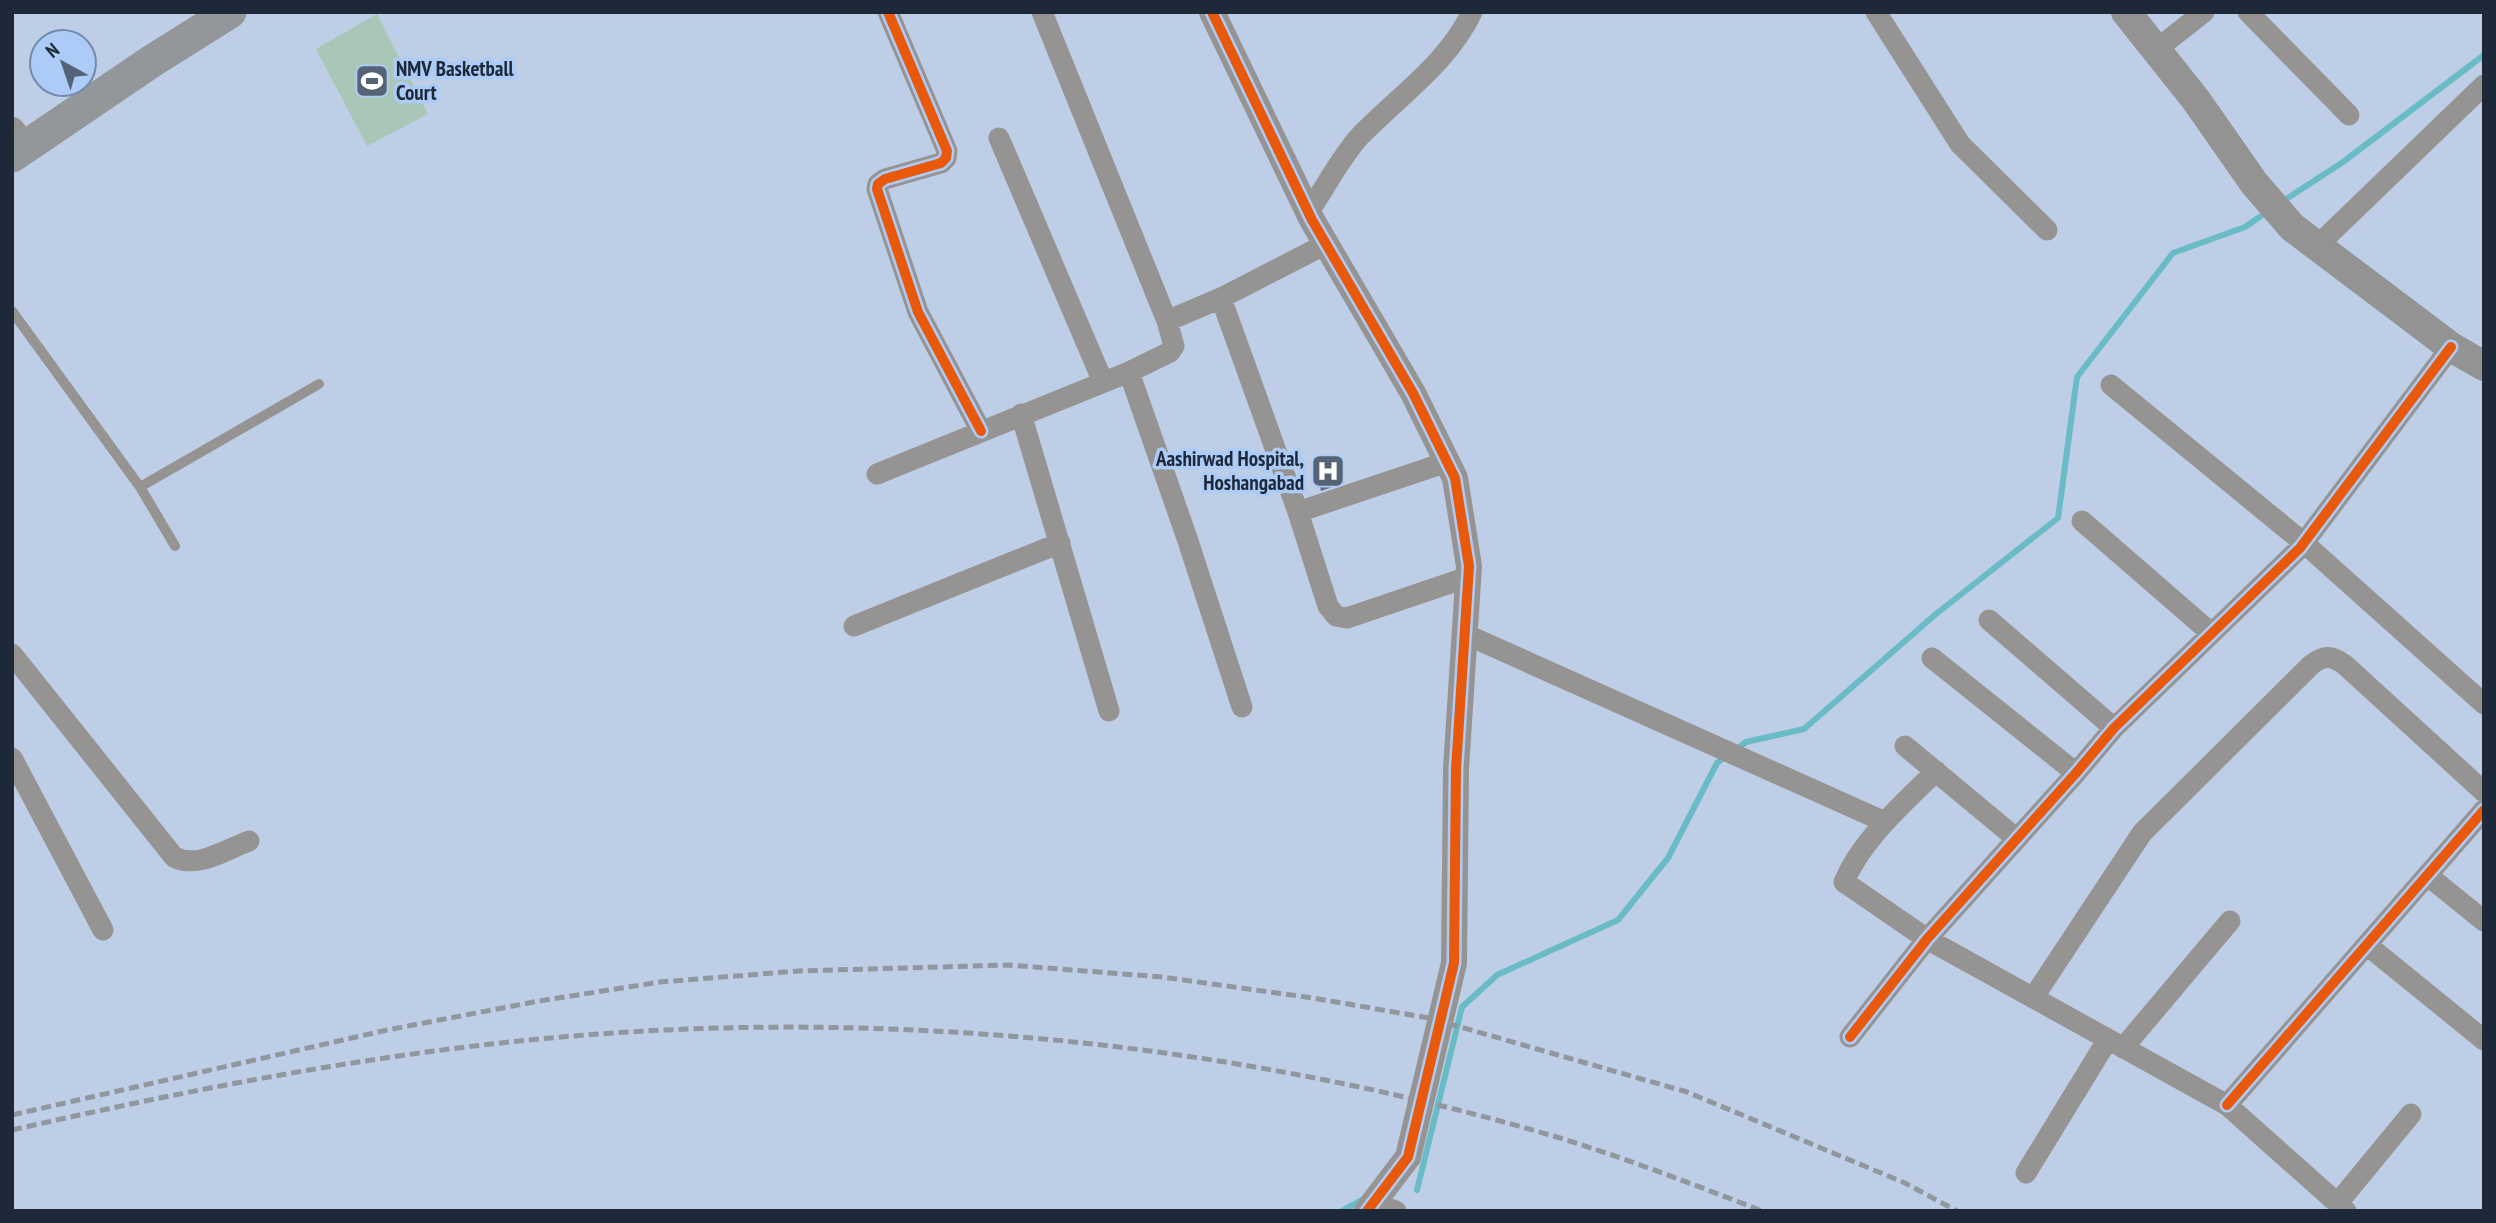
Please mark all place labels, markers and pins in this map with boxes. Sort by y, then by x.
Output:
place label: NMV Basketball Court [396,55,515,106]
sports icon: NMV Basketball Court [353,62,391,100]
place label: Aashirwad Hospital, Hoshangabad [1155,445,1304,496]
hospital icon: Aashirwad Hospital, Hoshangabad [1309,452,1347,490]

